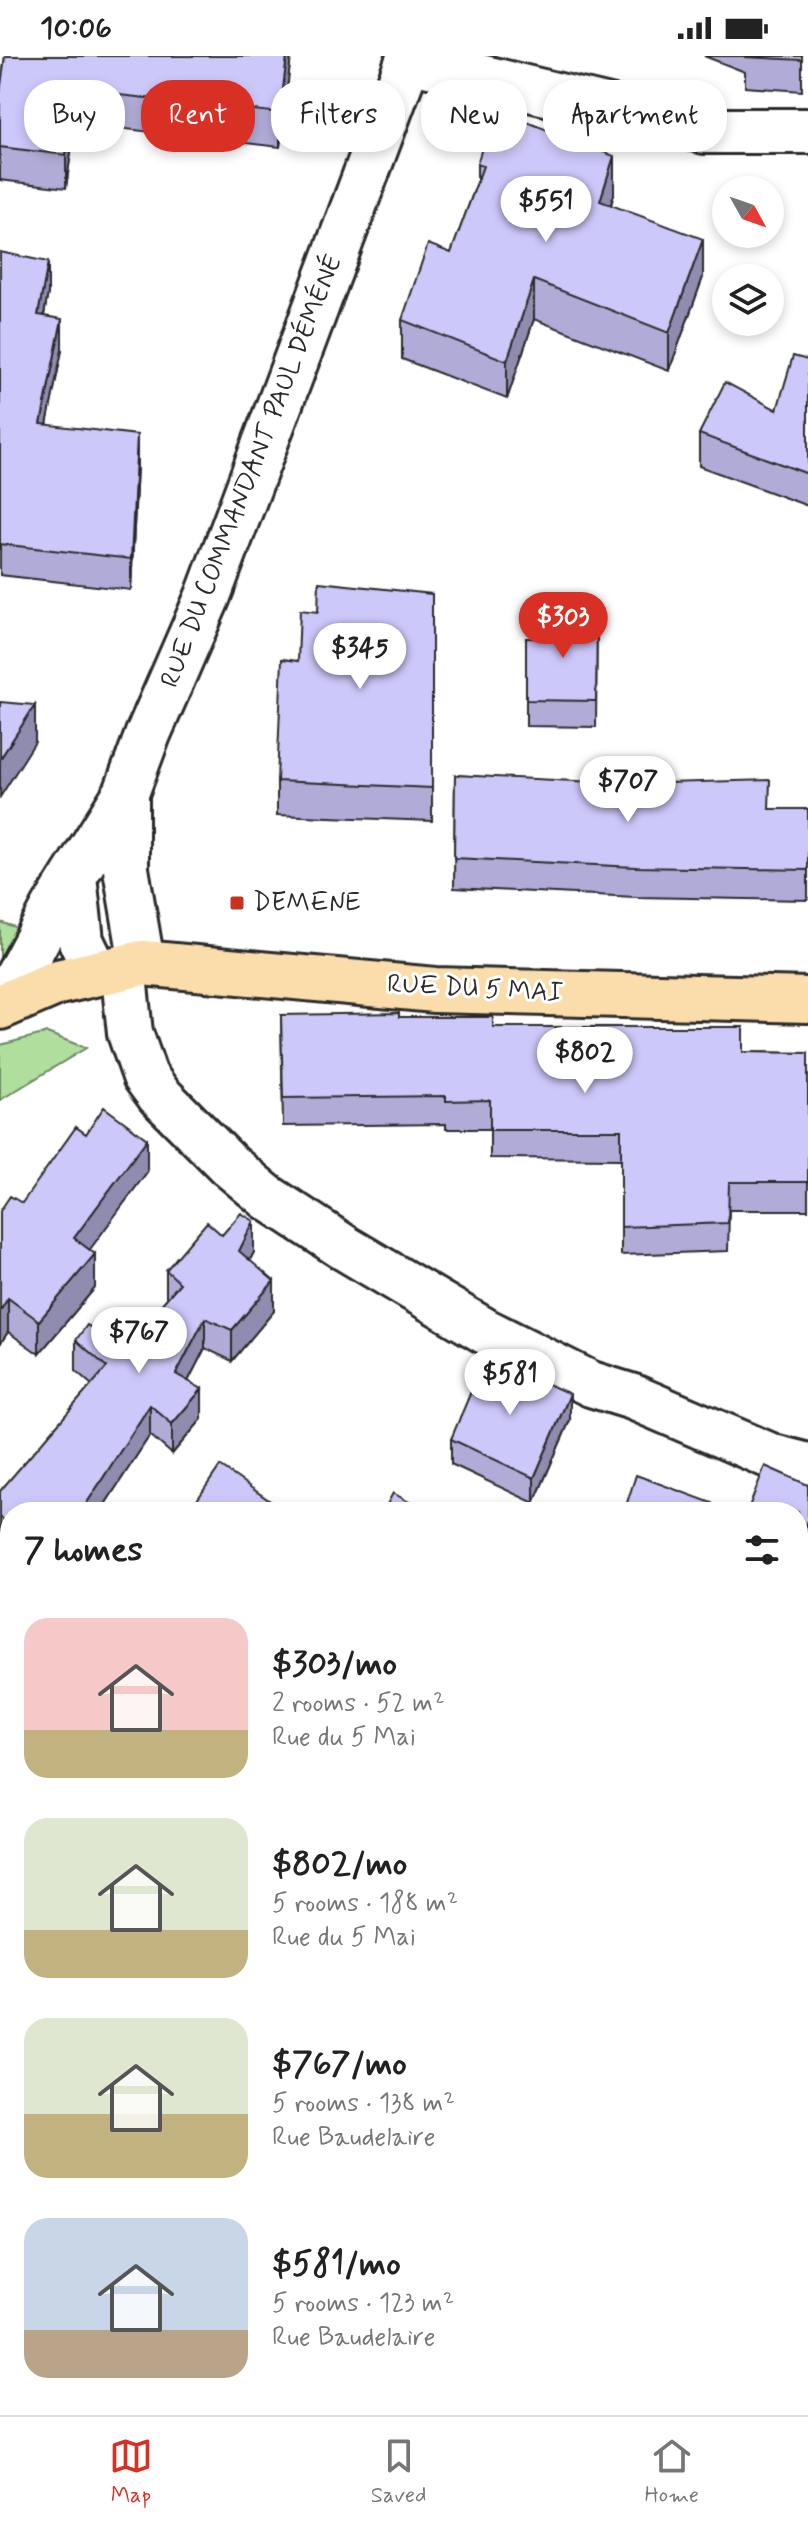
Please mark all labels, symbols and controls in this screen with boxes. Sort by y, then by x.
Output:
text: 10:06 [40,9,112,48]
chip: Buy [24,80,125,152]
chip: Rent [141,80,255,152]
chip: Filters [271,80,405,152]
chip: New [421,80,527,152]
chip: Apartment [543,80,727,152]
pin: $551 [499,176,593,244]
north arrow [712,176,784,248]
map controls [712,176,784,336]
text: $551 [519,185,573,219]
street label: RUE DU COMMANDANT PAUL DÉMÉNÉ [152,249,351,693]
button: layers [712,264,784,336]
pin: $303 [516,592,610,660]
text: $303 [537,601,589,635]
pin: $345 [313,623,407,691]
text: $345 [331,632,389,666]
pin: $707 [581,756,675,824]
text: $707 [598,765,658,799]
place label: DEMENE [253,886,361,920]
marker: DEMENE [228,894,246,912]
street label: RUE DU 5 MAI [386,967,564,1011]
pin: $802 [538,1027,632,1095]
text: $802 [555,1036,615,1070]
pin: $767 [92,1307,186,1375]
text: $767 [109,1316,169,1350]
pin: $581 [463,1349,557,1417]
text: $581 [482,1358,538,1392]
text: 7 homes [24,1528,143,1573]
icon: filters [740,1528,784,1572]
text: $303/mo [272,1642,397,1687]
icon: home [88,1650,184,1746]
text: 2 rooms · 52 m² [272,1687,444,1721]
text: Rue du 5 Mai [272,1721,416,1755]
text: $802/mo [272,1842,407,1887]
icon: home [88,1850,184,1946]
text: 5 rooms · 188 m² [272,1887,458,1921]
text: Rue du 5 Mai [272,1921,416,1955]
text: $767/mo [272,2042,407,2087]
icon: home [88,2050,184,2146]
text: 5 rooms · 138 m² [272,2087,455,2121]
text: Rue Baudelaire [272,2121,436,2155]
text: $581/mo [272,2242,401,2287]
icon: home [88,2250,184,2346]
text: 5 rooms · 123 m² [272,2287,454,2321]
text: Rue Baudelaire [272,2321,436,2355]
tab: Map [109,2434,153,2510]
tab: Saved [371,2434,426,2510]
tab: Home [644,2434,699,2510]

